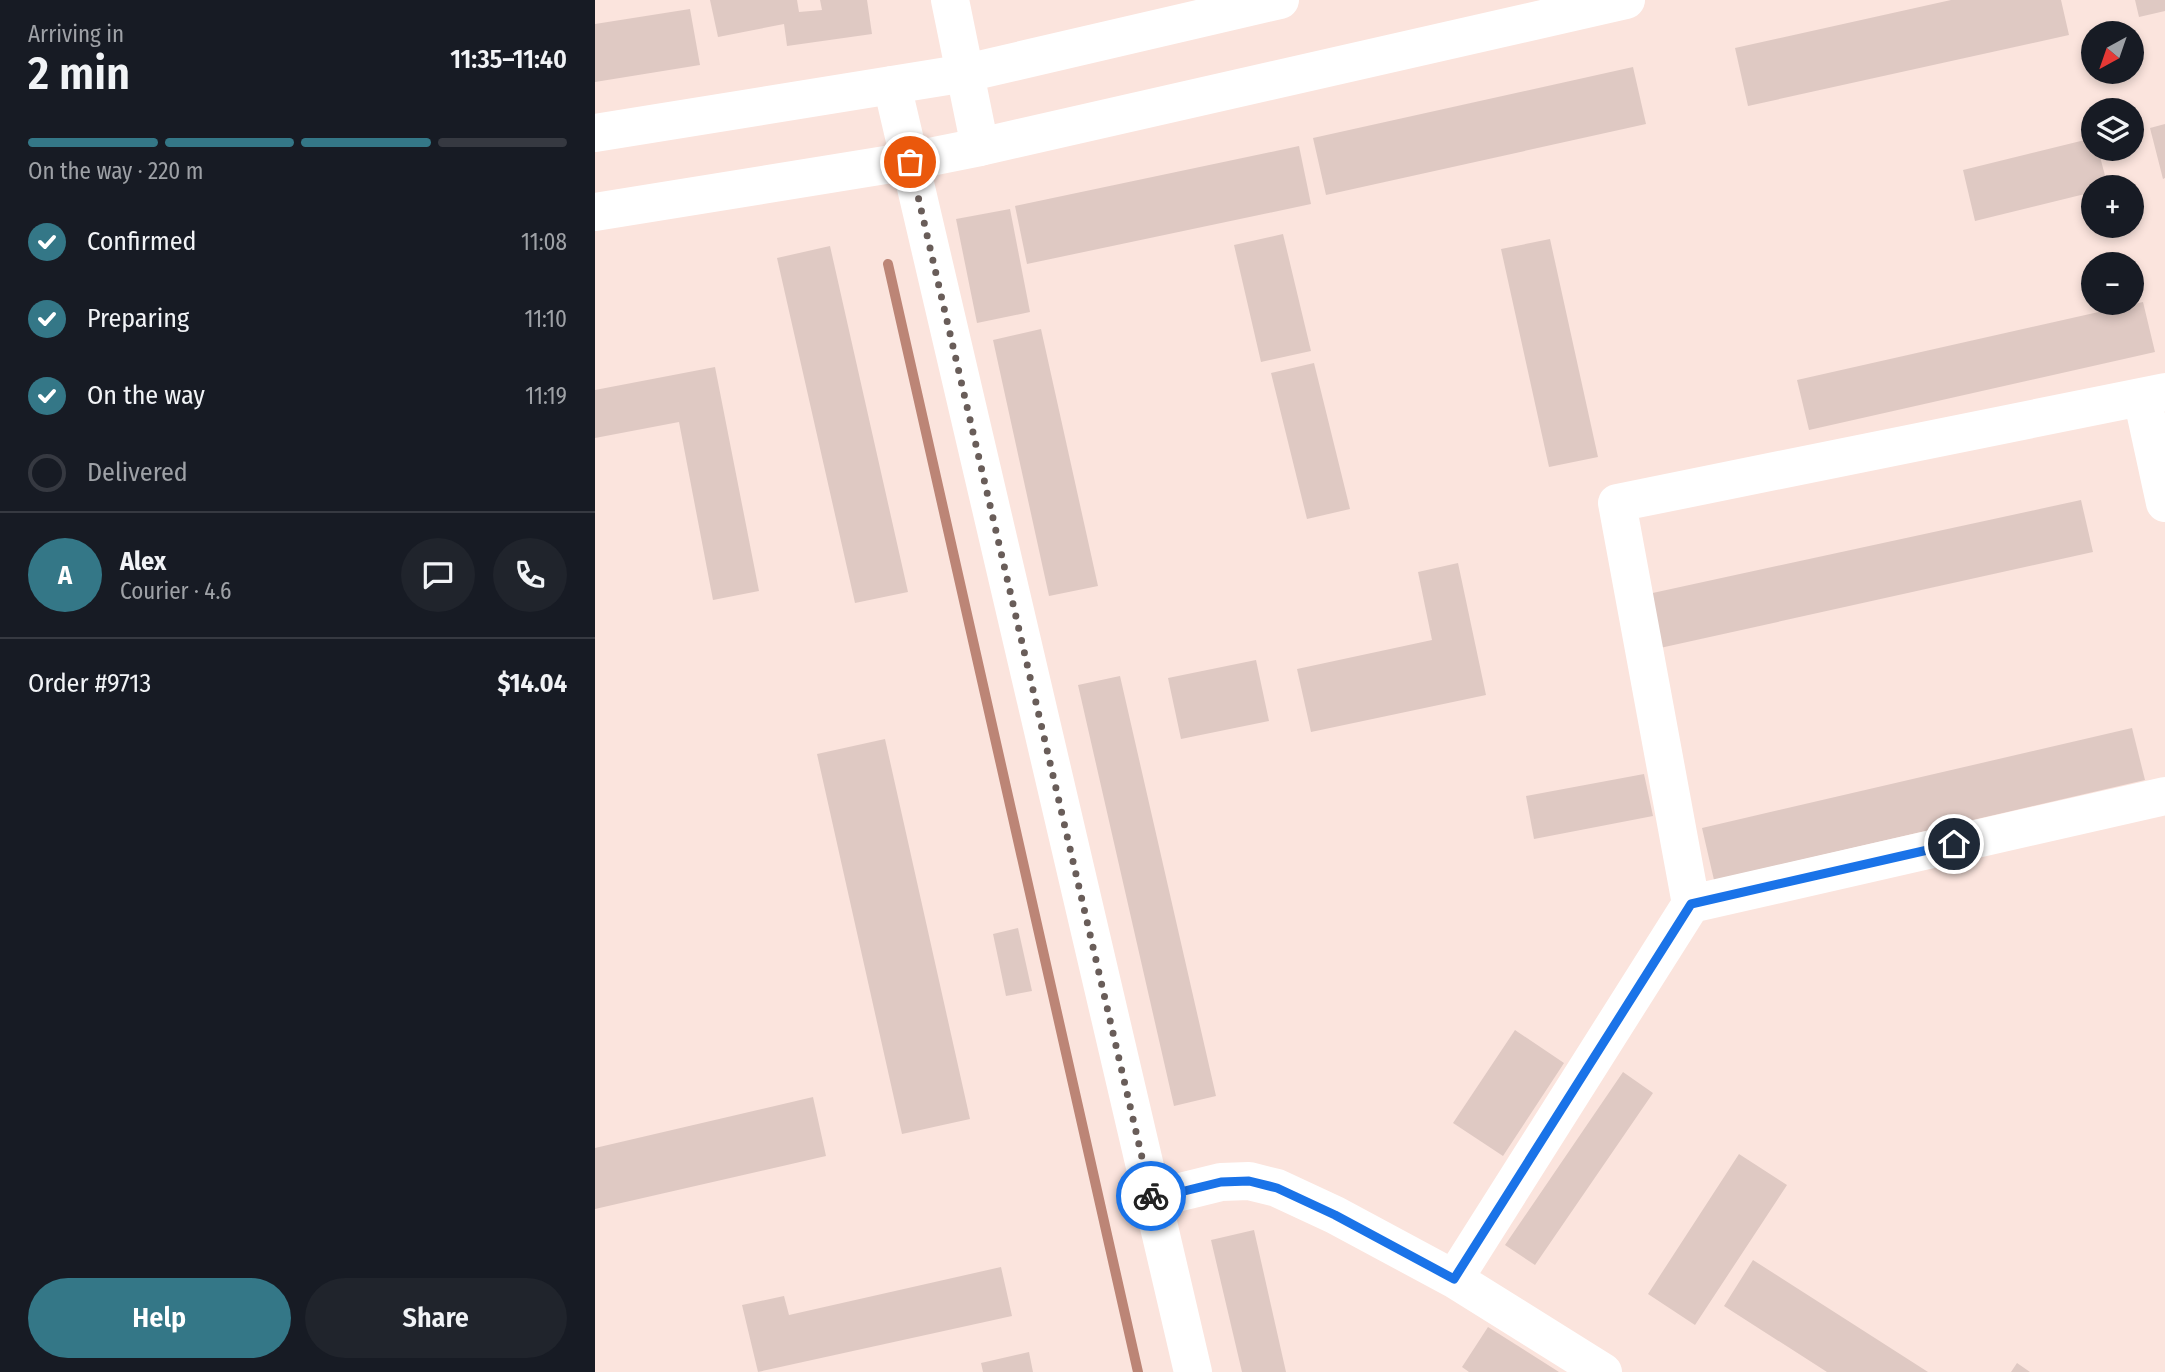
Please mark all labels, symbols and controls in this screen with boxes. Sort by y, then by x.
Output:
text: Arriving in [28,20,124,48]
north arrow [2081,21,2144,84]
map controls [2081,21,2144,315]
text: 11:35–11:40 [450,44,567,75]
text: 2 min [28,46,130,101]
button: layers [2081,98,2144,161]
pin [880,132,940,192]
icon: bag [891,143,929,181]
text: On the way · 220 m [28,157,203,185]
button: + [2081,175,2144,238]
icon: check [28,223,66,261]
text: Confirmed [87,226,197,257]
text: 11:08 [521,228,567,256]
button: − [2081,252,2144,315]
icon: check [28,300,66,338]
text: Preparing [87,303,189,334]
text: 11:10 [524,305,567,333]
icon: check [28,377,66,415]
text: On the way [87,380,205,411]
text: 11:19 [525,382,567,410]
text: Delivered [87,457,188,488]
button: chat [401,538,475,612]
button: phone [493,538,567,612]
text: Alex [120,546,166,577]
text: A [58,560,72,591]
text: Courier · 4.6 [120,577,231,605]
text: Order #9713 [28,668,151,699]
text: $14.04 [497,668,567,699]
pin [1924,814,1984,874]
icon: home [1935,825,1973,863]
courier [1116,1161,1186,1231]
icon: bike [1132,1177,1170,1215]
button: Help [28,1278,291,1358]
button: Share [305,1278,567,1358]

